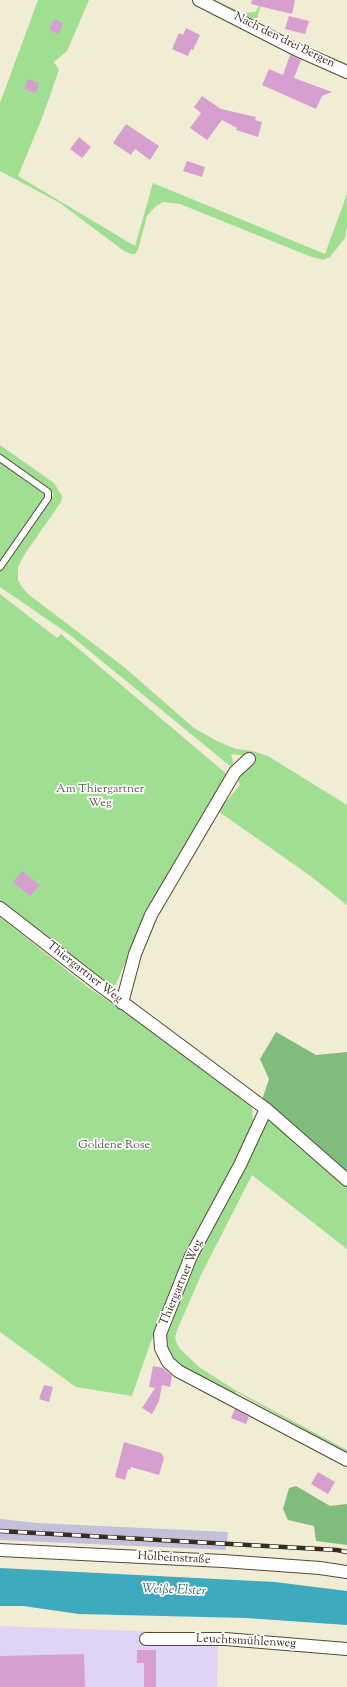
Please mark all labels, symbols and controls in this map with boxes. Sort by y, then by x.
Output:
street label: Nach den drei Bergen [231,10,337,72]
park label: Am Thiergartner Weg [56,783,144,811]
street label: Thiergartner Weg [43,939,125,1007]
park label: Goldene Rose [78,1139,150,1153]
street label: Thiergartner Weg [157,1238,207,1328]
street label: Holbeinstraße [137,1550,211,1568]
water label: Weiße Elster [142,1582,206,1600]
street label: Leuchtsmühlenweg [196,1632,296,1652]

